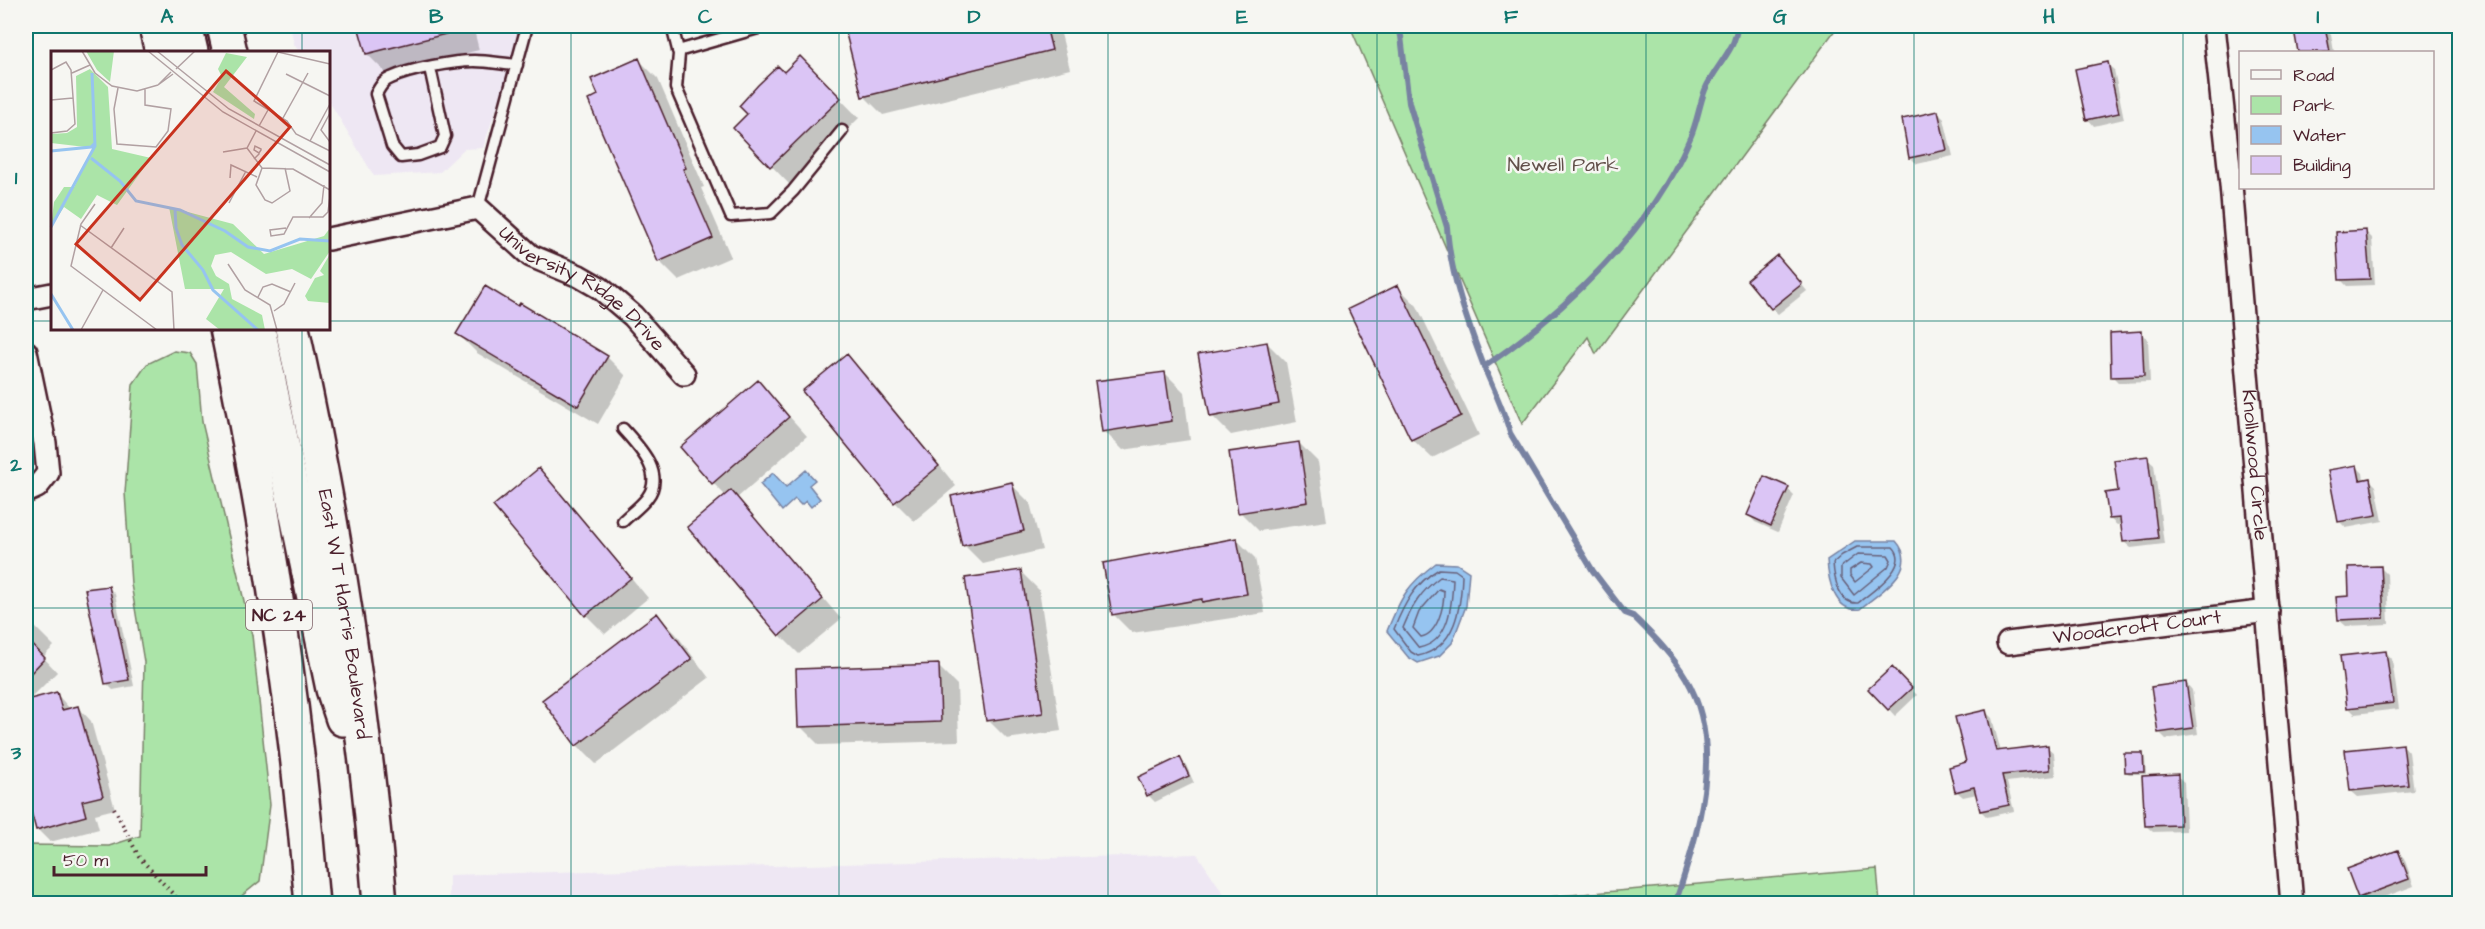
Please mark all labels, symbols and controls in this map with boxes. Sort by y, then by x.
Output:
text: A [161,3,174,31]
text: B [429,3,444,31]
text: C [698,3,713,31]
text: D [968,3,981,31]
text: E [1236,3,1248,31]
text: F [1504,3,1519,31]
text: G [1773,3,1787,31]
text: H [2043,3,2055,31]
text: I [2316,3,2320,31]
inset map [51,51,330,330]
legend [2239,51,2434,189]
text: Road [2293,63,2334,88]
text: Park [2293,93,2335,118]
text: Water [2293,123,2346,148]
park label: Newell Park [1508,151,1618,179]
text: Building [2293,153,2351,179]
text: 1 [15,164,18,192]
street label: University Ridge Drive [492,219,672,357]
street label: Knollwood Circle [2234,388,2275,542]
text: 2 [9,451,22,479]
street label: East W T Harris Boulevard [311,487,377,741]
road number: NC 24 [246,600,312,630]
street label: Woodcroft Court [2051,603,2223,651]
text: 3 [10,739,22,767]
scale bar [54,839,206,877]
text: 50 m [63,848,108,873]

